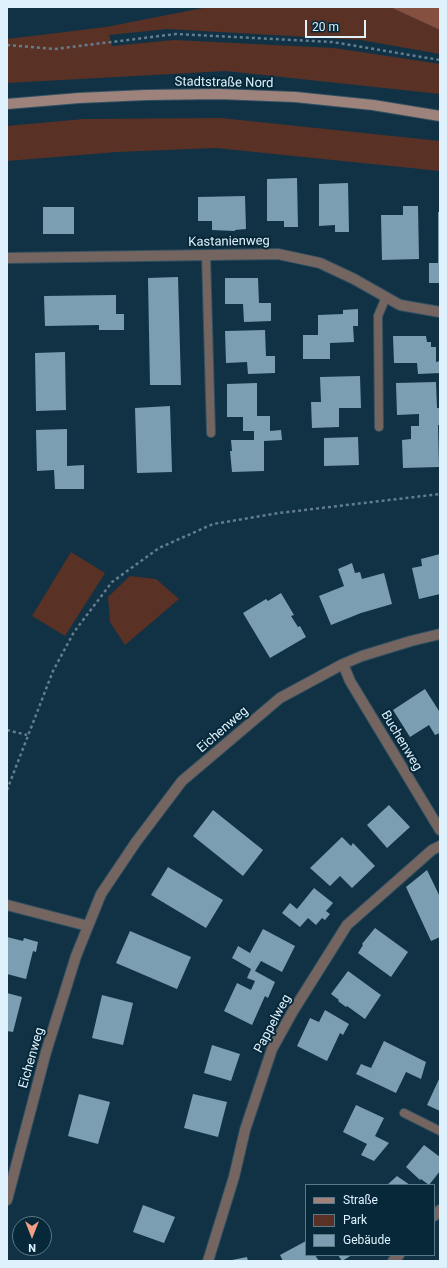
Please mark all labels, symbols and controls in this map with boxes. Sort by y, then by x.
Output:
scale bar [307,12,368,38]
text: 20 m [312,20,339,34]
street label: Stadtstraße Nord [174,74,274,92]
street label: Kastanienweg [188,233,270,251]
street label: Eichenweg [194,704,252,756]
street label: Buchenweg [377,708,425,774]
street label: Pappelweg [251,992,295,1056]
street label: Eichenweg [16,1026,48,1090]
legend [305,1184,435,1256]
text: Straße [343,1193,378,1207]
text: Park [343,1213,367,1227]
north arrow [12,1216,52,1256]
text: Gebäude [343,1233,391,1247]
text: N [28,1241,36,1254]

